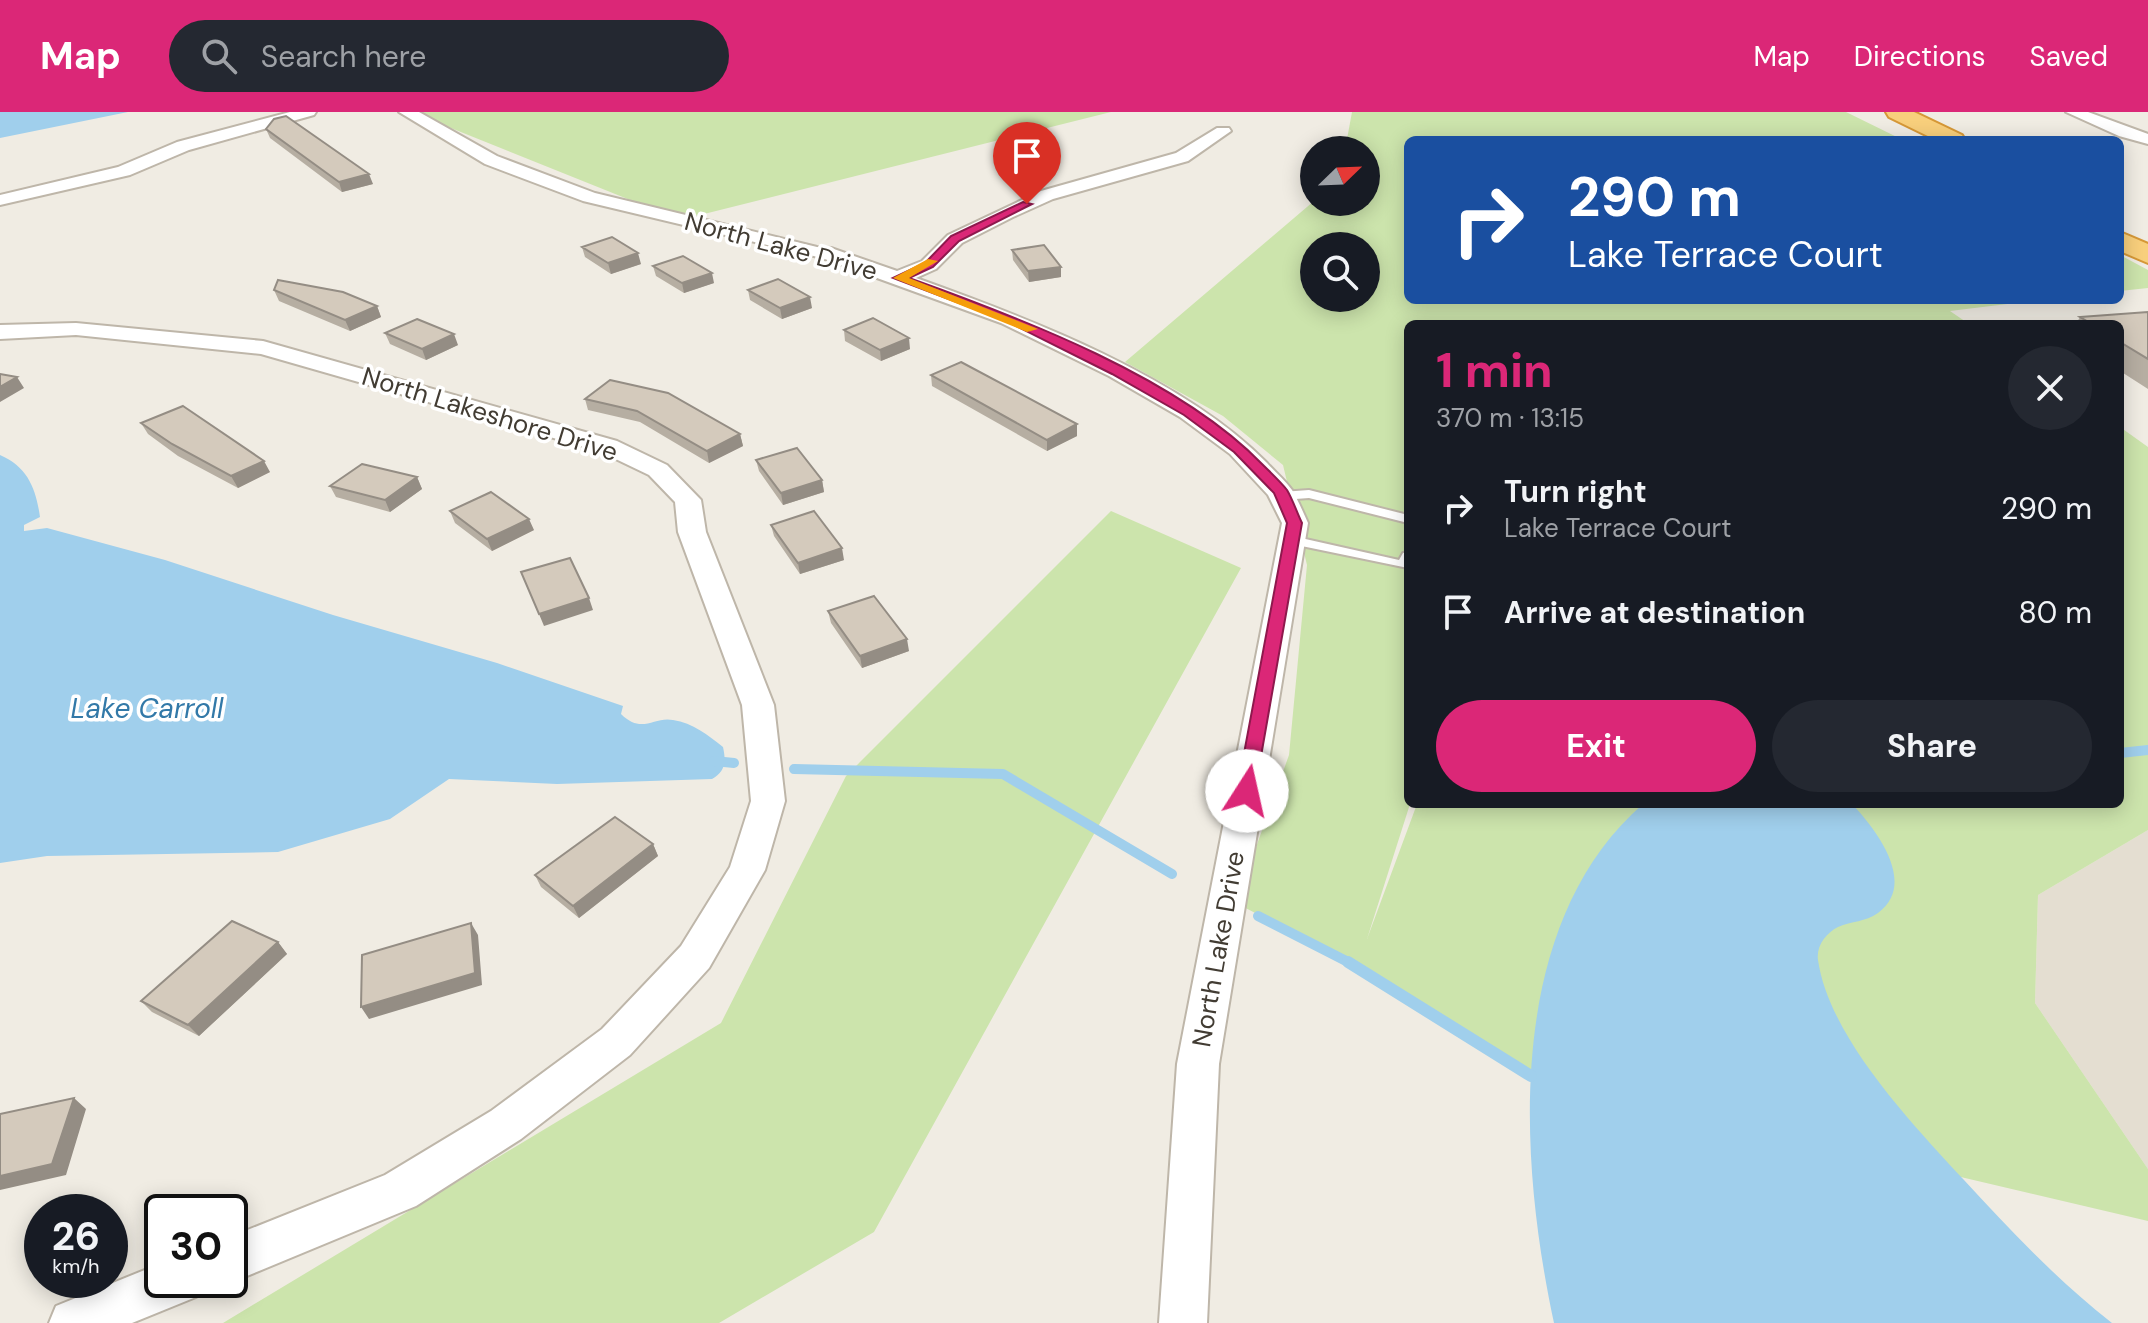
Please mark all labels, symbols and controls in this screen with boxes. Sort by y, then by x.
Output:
search box [169,20,729,92]
text: Map [40,31,121,81]
icon: search [197,34,241,78]
text: Search here [261,37,426,76]
text: Map [1753,38,1810,75]
text: Directions [1854,38,1986,75]
text: Saved [2030,38,2108,75]
pin [993,122,1061,204]
icon: arrive [1005,134,1049,178]
north arrow [1300,136,1380,216]
map controls [1300,136,1380,312]
text: 290 m [1568,160,1741,233]
icon: right [1436,168,1540,272]
street label: North Lake Drive [681,204,881,288]
text: Lake Terrace Court [1568,231,1883,278]
button: search [1300,232,1380,312]
text: 1 min [1436,339,1553,402]
button: close [2008,346,2092,430]
street label: North Lakeshore Drive [358,359,622,469]
text: 370 m · 13:15 [1436,401,1584,435]
text: Turn right [1504,472,1647,511]
icon: right [1436,486,1480,530]
text: 290 m [2001,489,2092,528]
text: Lake Terrace Court [1504,511,1731,545]
icon: arrive [1436,590,1480,634]
text: Arrive at destination [1504,593,1805,632]
text: 80 m [2019,593,2092,632]
water label: Lake Carroll [71,690,224,727]
button: Exit [1436,700,1756,792]
button: Share [1772,700,2092,792]
position arrow [1205,749,1289,833]
street label: North Lake Drive [1184,848,1252,1050]
speed limit sign: 30 [144,1194,248,1298]
text: 26 [52,1210,100,1262]
text: km/h [52,1253,100,1279]

